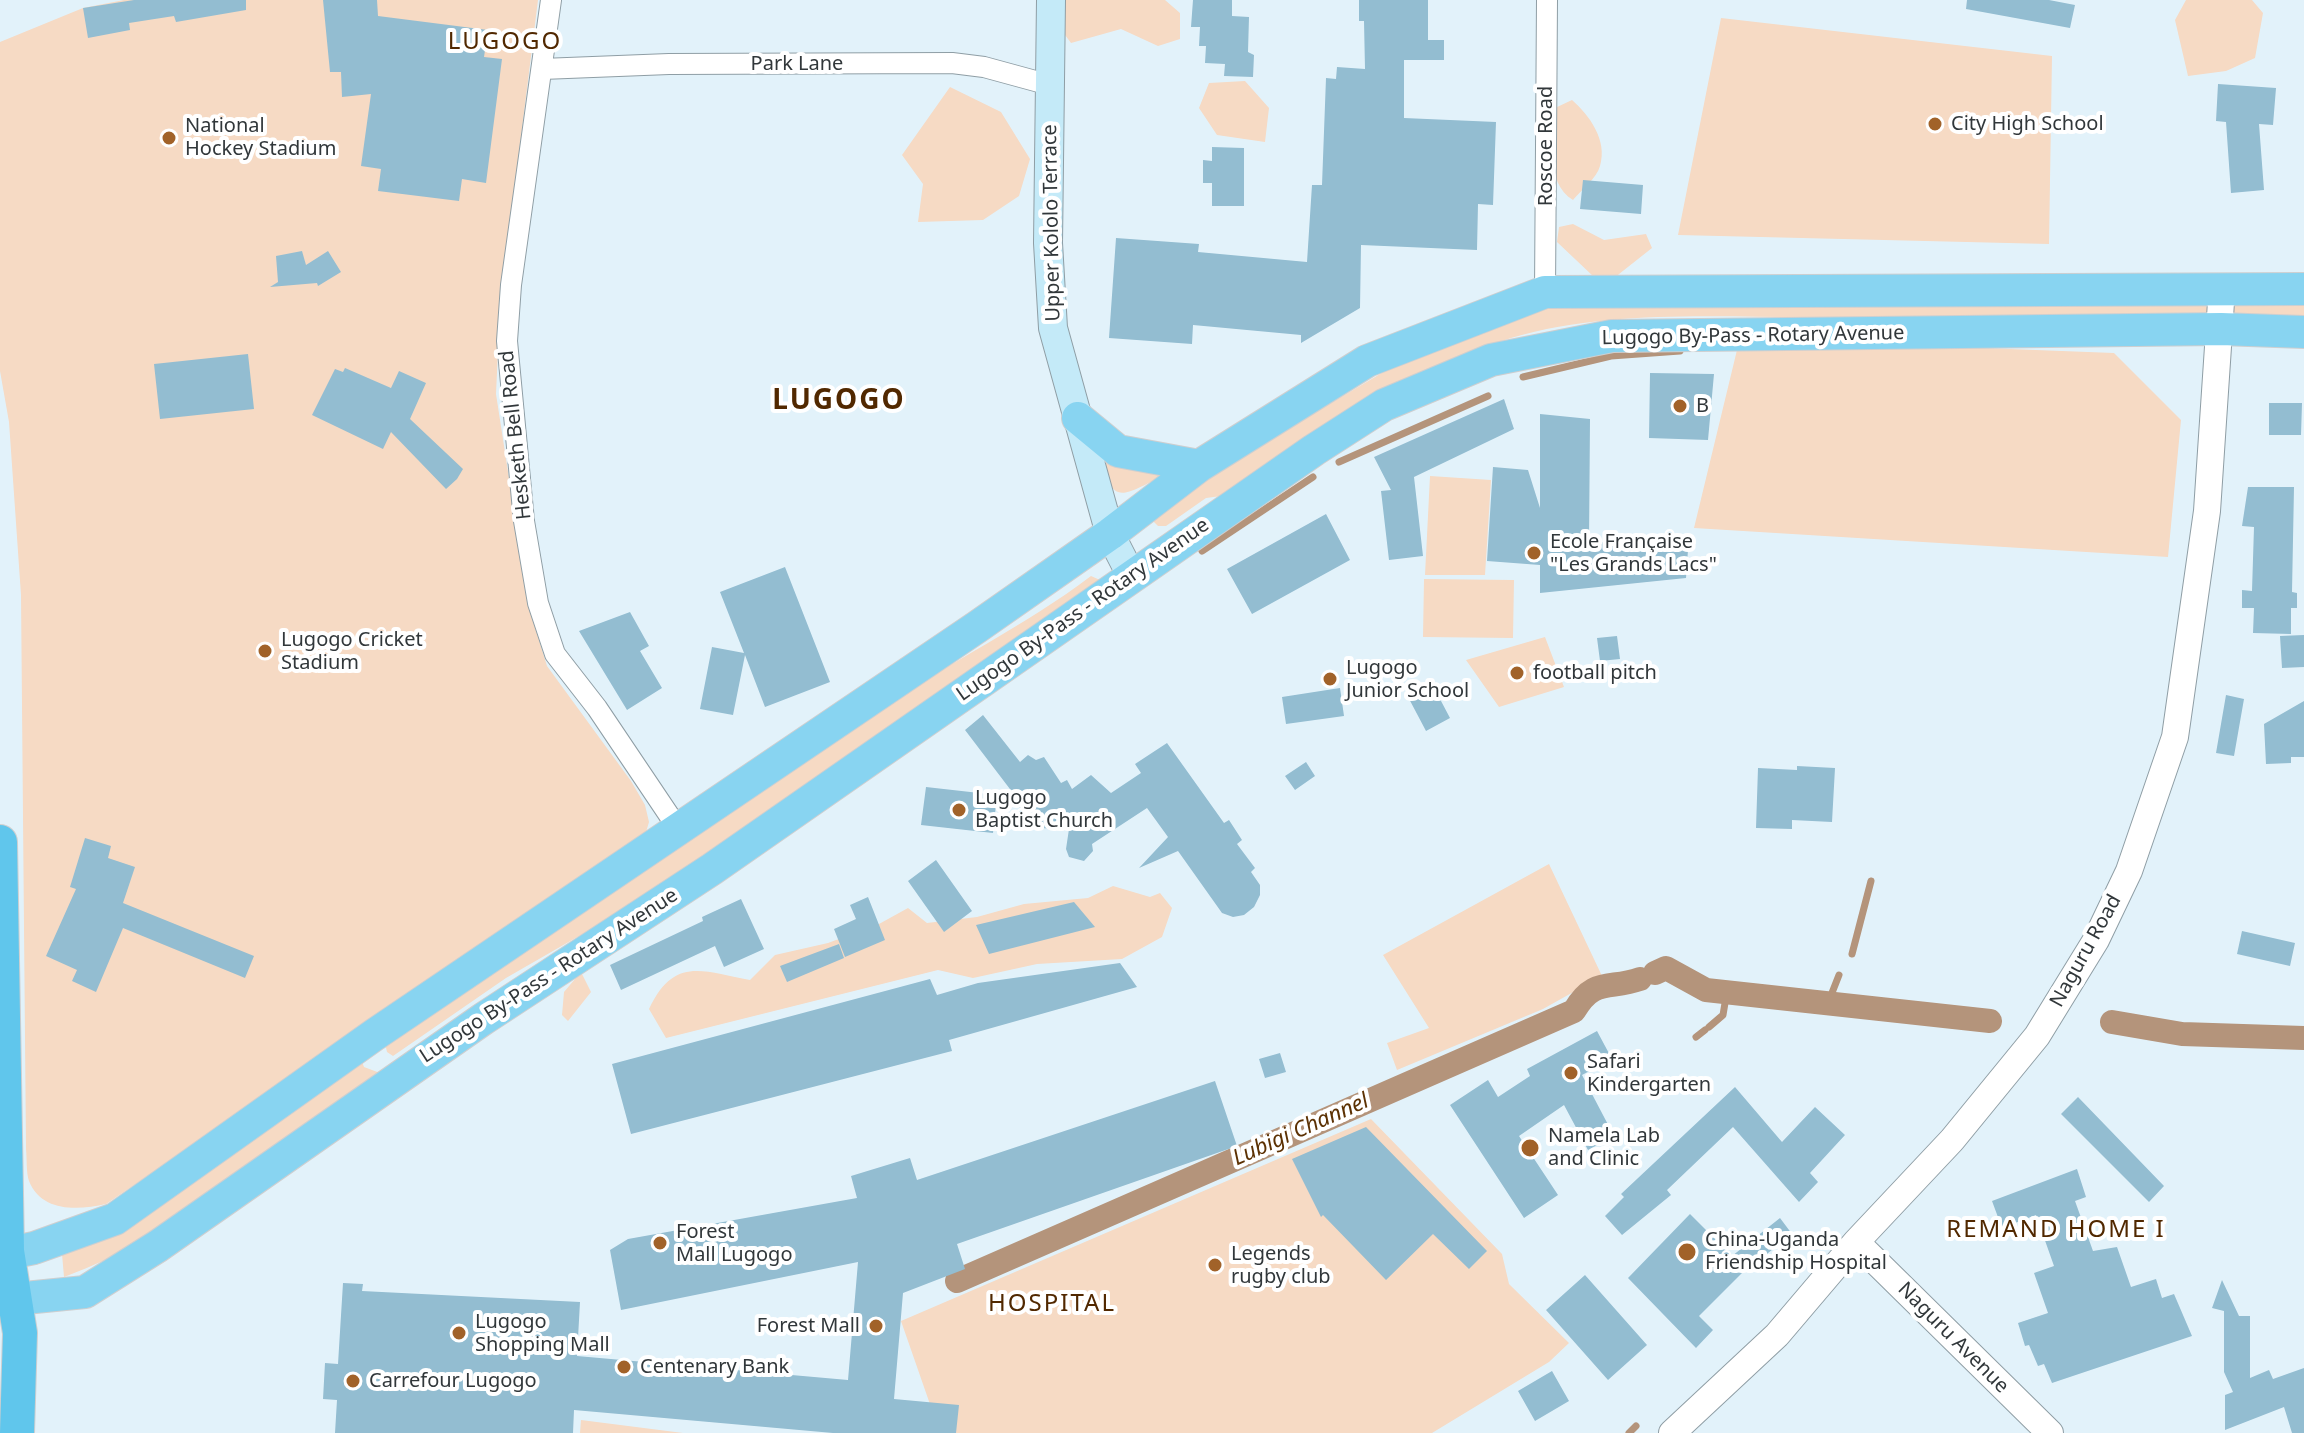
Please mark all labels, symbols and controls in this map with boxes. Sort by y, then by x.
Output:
district label: LUGOGO [448,28,562,56]
street label: Park Lane [751,52,843,76]
street label: Roscoe Road [1534,86,1558,206]
place label: City High School [1951,112,2104,136]
place label: National Hockey Stadium [185,114,336,161]
marker: City High School [1926,115,1944,133]
street label: Upper Kololo Terrace [1038,124,1066,322]
marker: National Hockey Stadium [160,129,178,147]
street label: Lugogo By-Pass - Rotary Avenue [1601,321,1905,351]
street label: Hesketh Bell Road [495,349,537,521]
district label: LUGOGO [772,384,906,418]
place label: B [1696,394,1709,418]
marker: B [1671,397,1689,415]
street label: Lugogo By-Pass - Rotary Avenue [952,513,1214,707]
place label: Ecole Française "Les Grands Lacs" [1550,530,1717,577]
marker: Ecole Française "Les Grands Lacs" [1525,544,1543,562]
place label: Lugogo Cricket Stadium [281,628,423,675]
marker: Lugogo Cricket Stadium [256,642,274,660]
place label: Lugogo Junior School [1346,656,1469,703]
place label: football pitch [1533,661,1657,685]
marker: football pitch [1508,664,1526,682]
marker: Lugogo Junior School [1321,670,1339,688]
place label: Lugogo Baptist Church [975,786,1113,833]
marker: Lugogo Baptist Church [950,801,968,819]
street label: Lugogo By-Pass - Rotary Avenue [416,884,682,1068]
street label: Naguru Road [2045,891,2127,1011]
place label: Safari Kindergarten [1587,1050,1711,1097]
marker: Safari Kindergarten [1562,1064,1580,1082]
water label: Lubigi Channel [1229,1088,1373,1172]
place label: Namela Lab and Clinic [1548,1124,1660,1171]
marker: Namela Lab and Clinic [1519,1137,1541,1159]
district label: REMAND HOME I [1946,1216,2166,1244]
place label: Forest Mall Lugogo [676,1220,793,1267]
place label: China-Uganda Friendship Hospital [1705,1228,1887,1275]
marker: Forest Mall Lugogo [651,1234,669,1252]
marker: China-Uganda Friendship Hospital [1676,1241,1698,1263]
place label: Legends rugby club [1231,1242,1331,1289]
marker: Legends rugby club [1206,1256,1224,1274]
street label: Naguru Avenue [1892,1277,2014,1399]
district label: HOSPITAL [988,1290,1116,1318]
place label: Lugogo Shopping Mall [475,1310,610,1357]
place label: Forest Mall [757,1314,860,1338]
marker: Forest Mall [867,1317,885,1335]
marker: Lugogo Shopping Mall [450,1324,468,1342]
place label: Centenary Bank [640,1355,789,1379]
marker: Centenary Bank [615,1358,633,1376]
place label: Carrefour Lugogo [369,1369,537,1393]
marker: Carrefour Lugogo [344,1372,362,1390]

